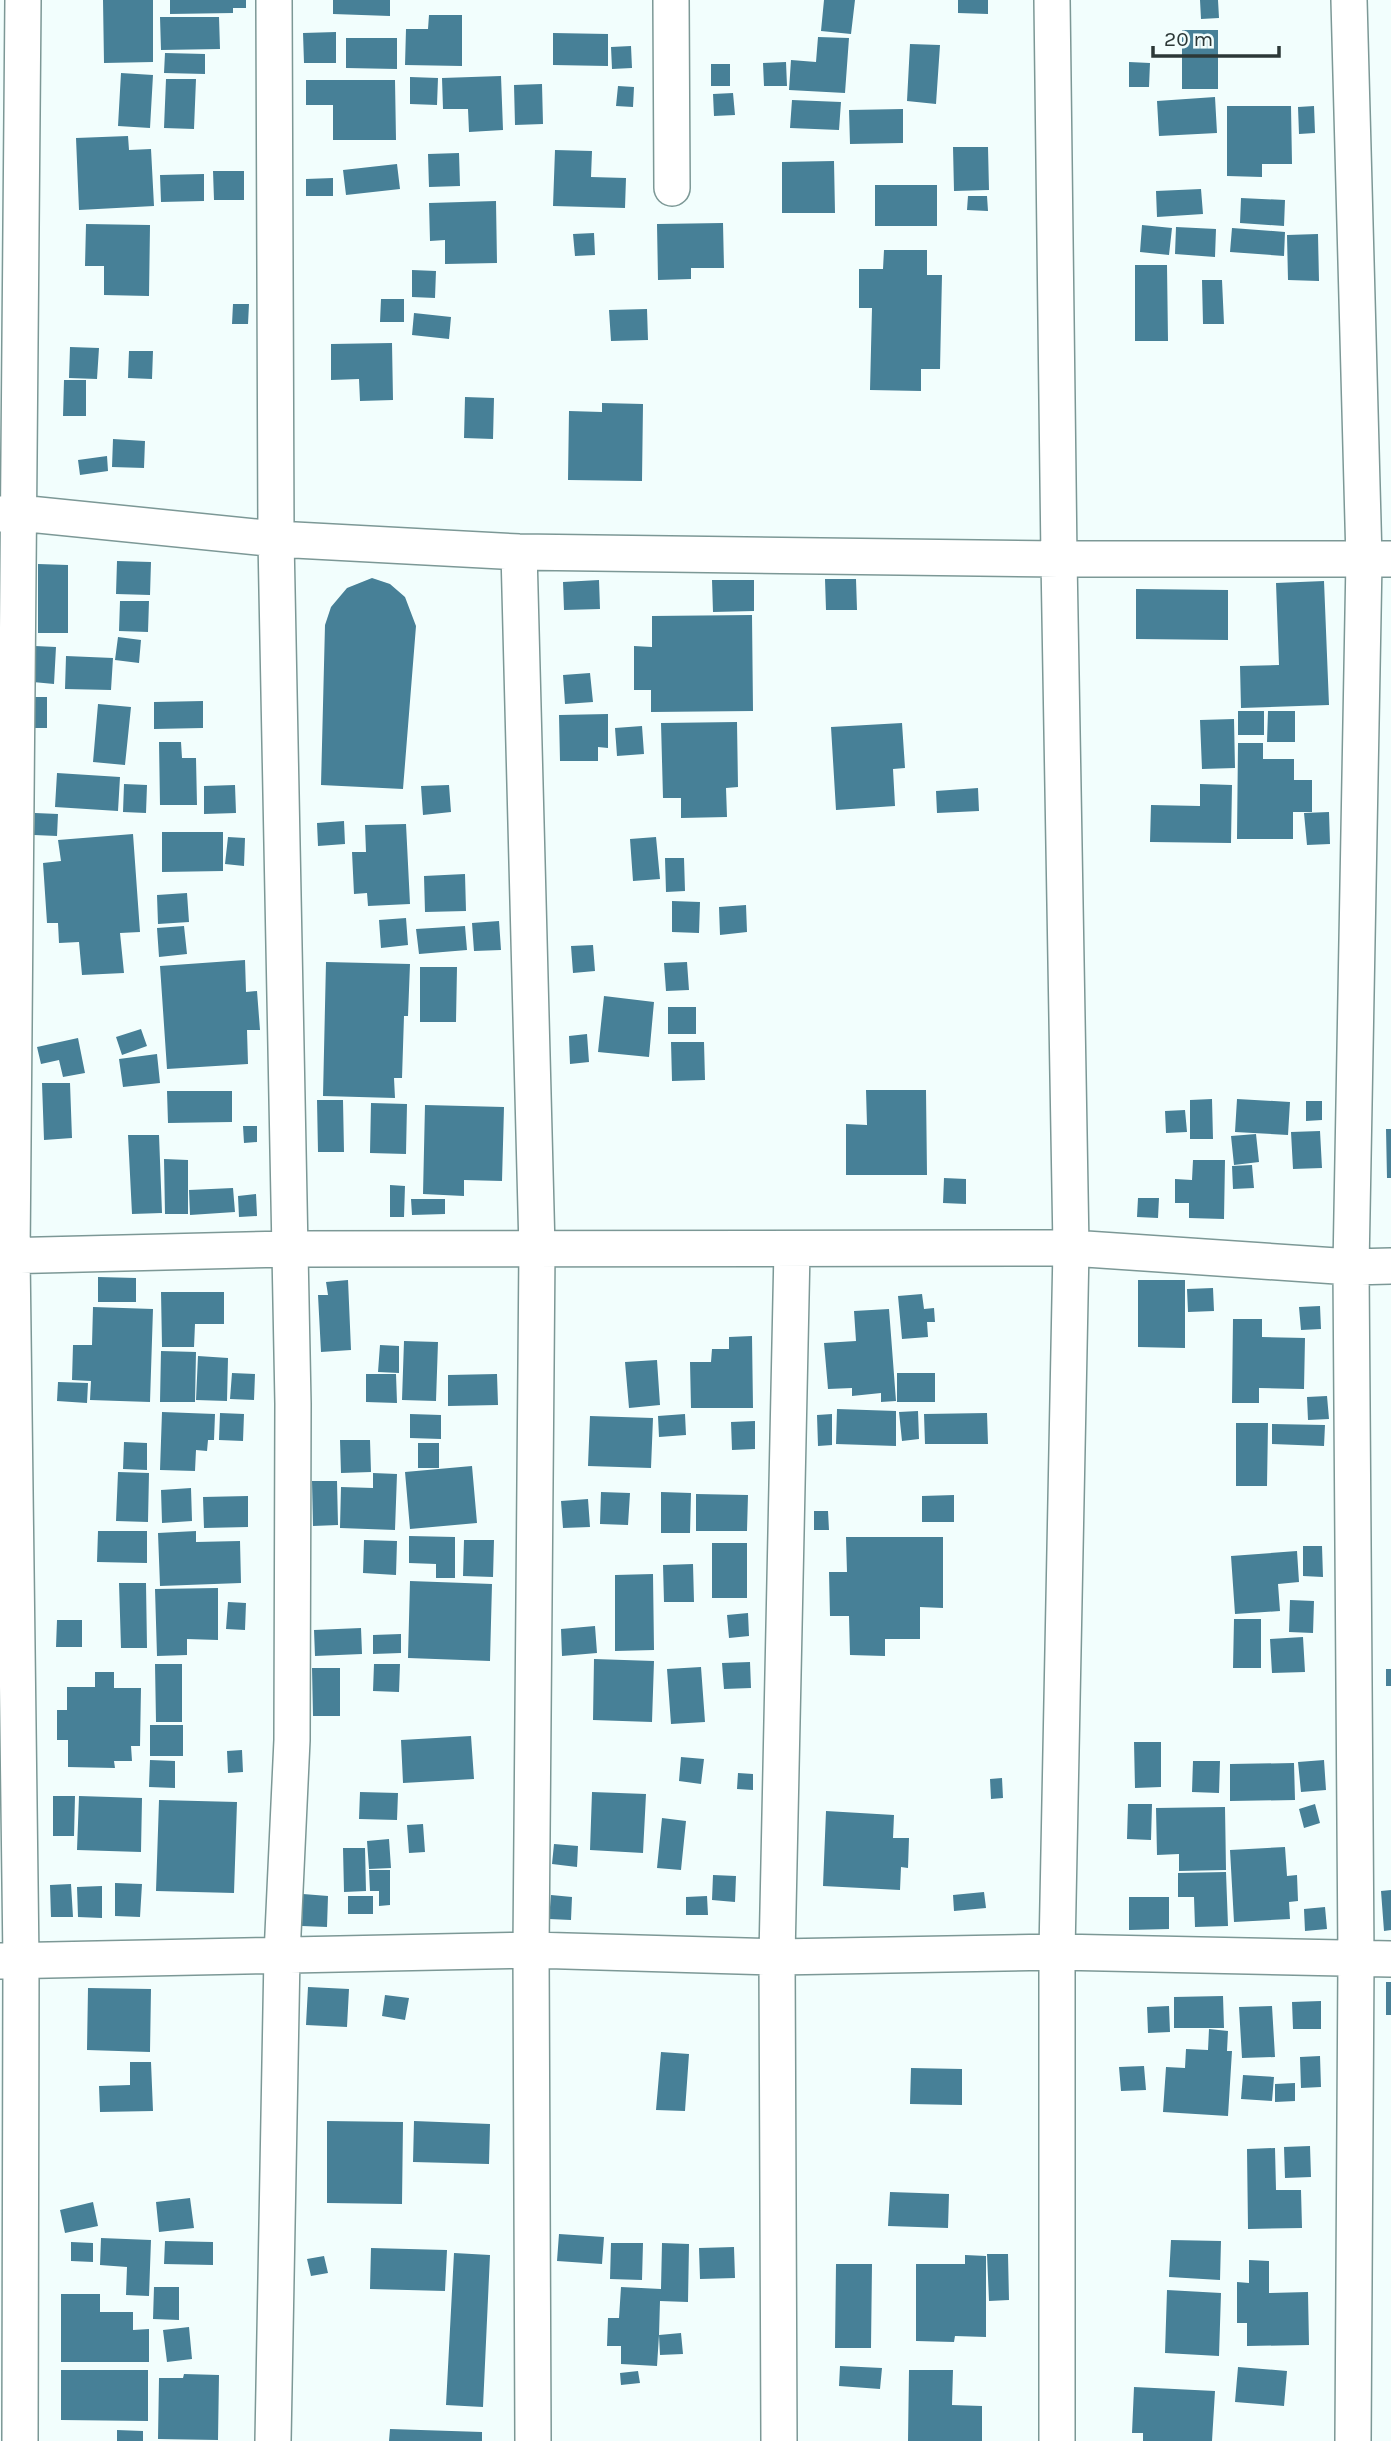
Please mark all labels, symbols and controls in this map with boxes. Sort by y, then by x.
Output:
scale bar [1153,14,1279,58]
text: 20 m [1164,27,1213,51]

